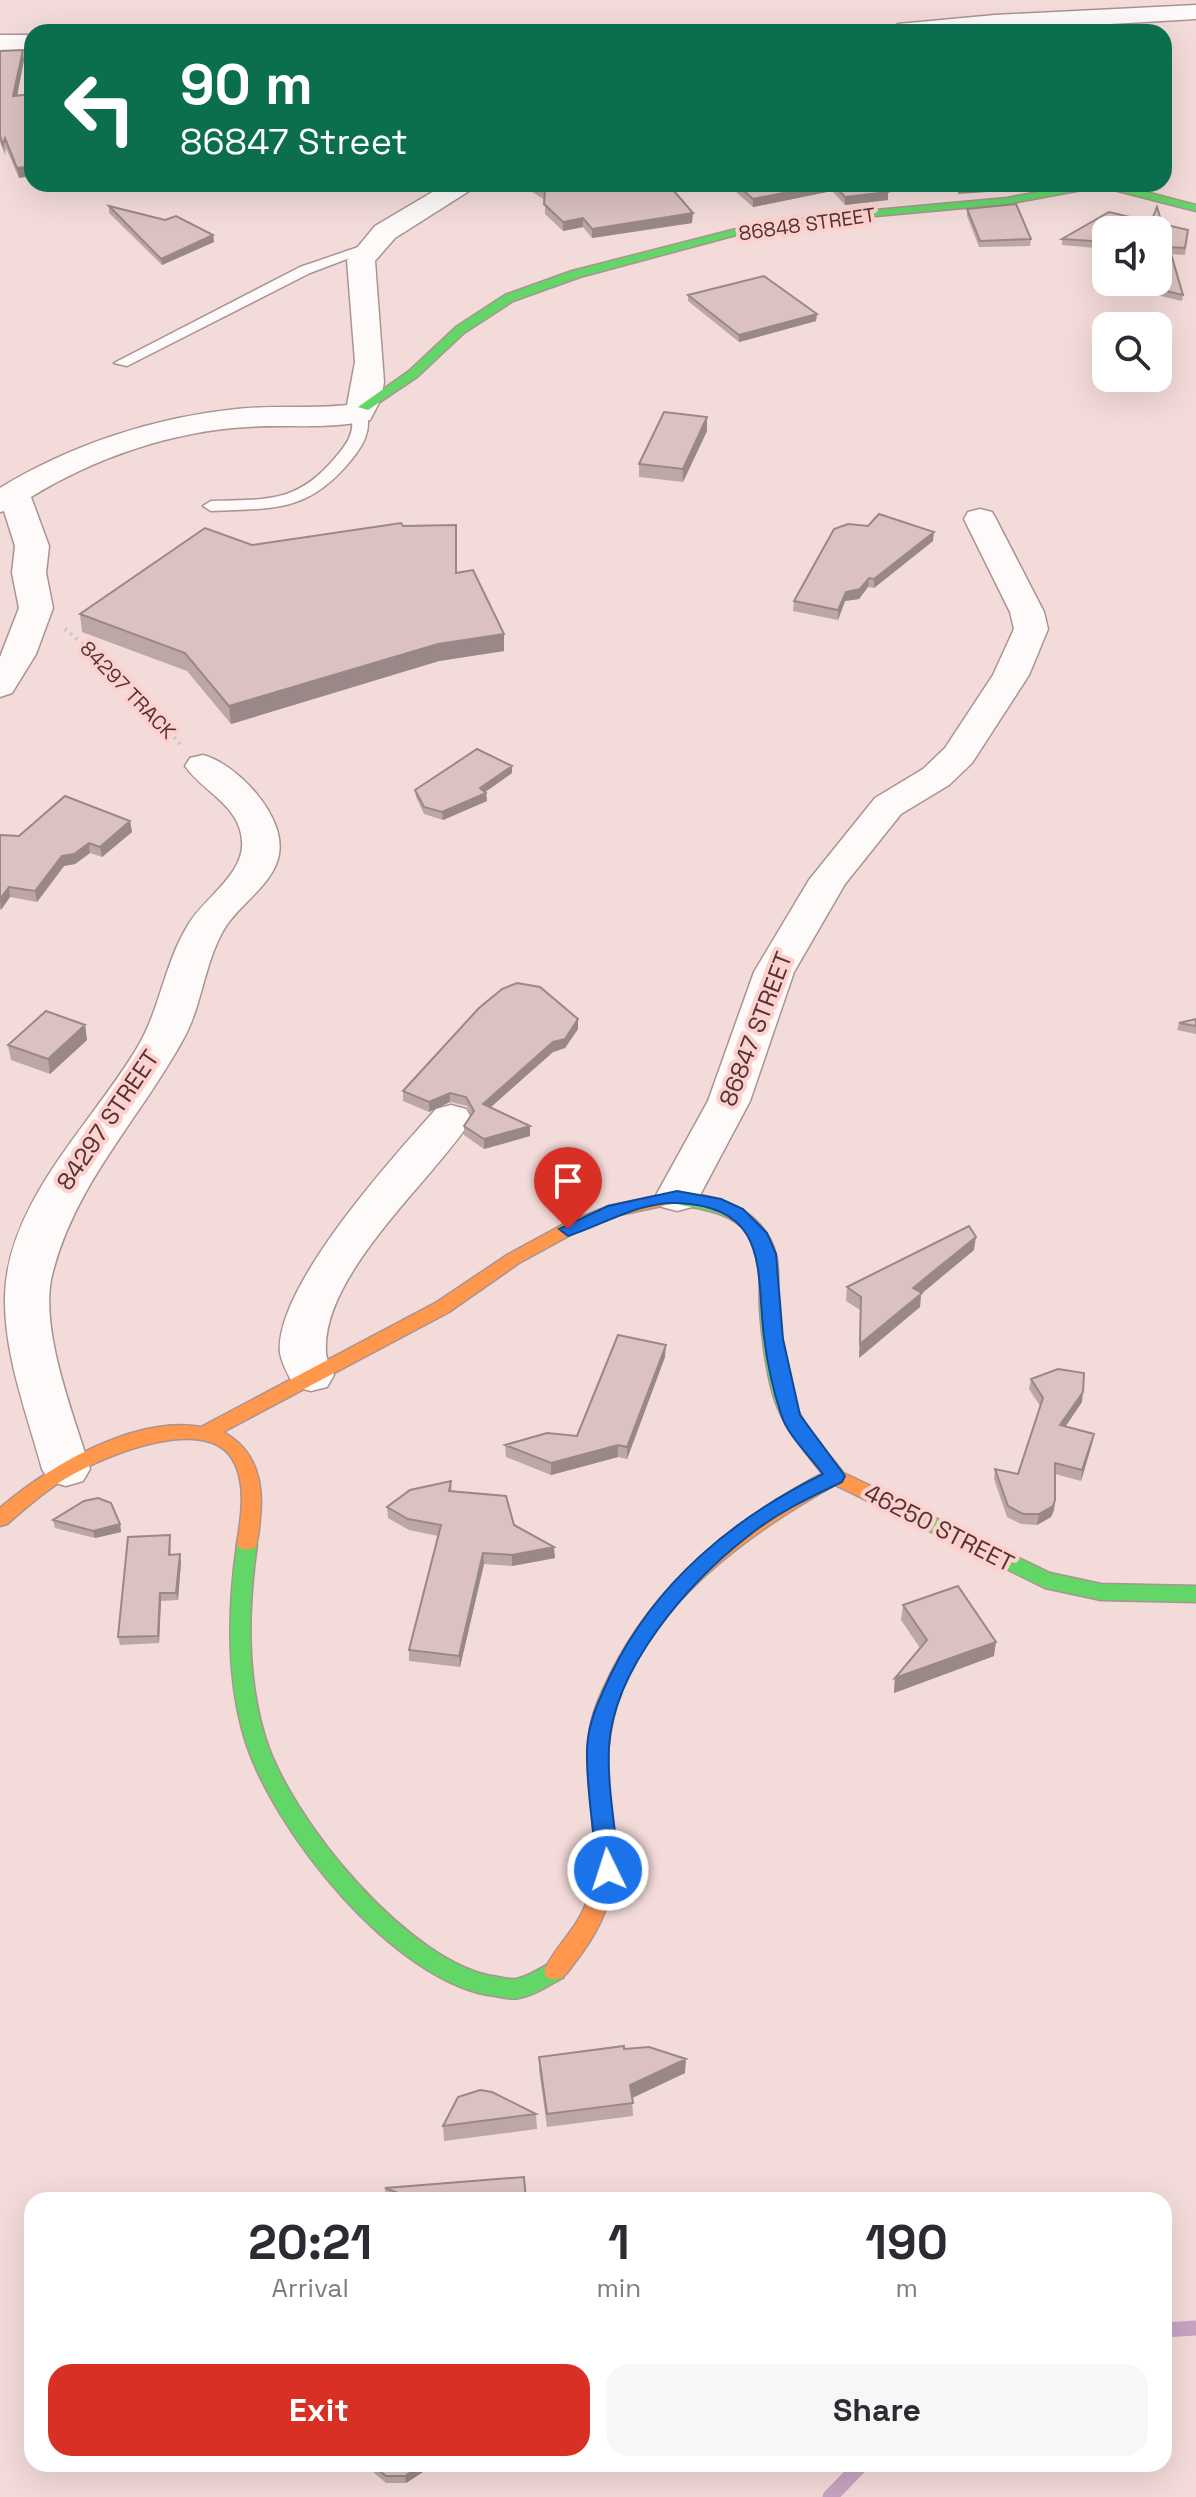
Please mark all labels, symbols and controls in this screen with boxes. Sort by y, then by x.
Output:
text: 90 m [180,49,313,120]
icon: left [48,56,152,160]
text: 86847 Street [180,119,408,165]
street label: 86848 STREET [737,202,877,246]
map controls [1092,216,1172,392]
button: sound [1092,216,1172,296]
button: search [1092,312,1172,392]
street label: 84297 TRACK [75,635,181,745]
street label: 86847 STREET [712,947,799,1110]
street label: 84297 STREET [49,1044,166,1196]
pin [534,1147,602,1229]
icon: arrive [546,1159,590,1203]
street label: 46250 STREET [859,1476,1019,1579]
position arrow [566,1828,650,1912]
text: 20:21 [248,2212,372,2273]
text: 1 [608,2212,630,2273]
text: 190 [865,2212,948,2273]
text: Arrival [272,2271,349,2305]
text: min [596,2271,641,2305]
text: m [895,2271,918,2305]
button: Exit [48,2364,590,2456]
button: Share [606,2364,1148,2456]

